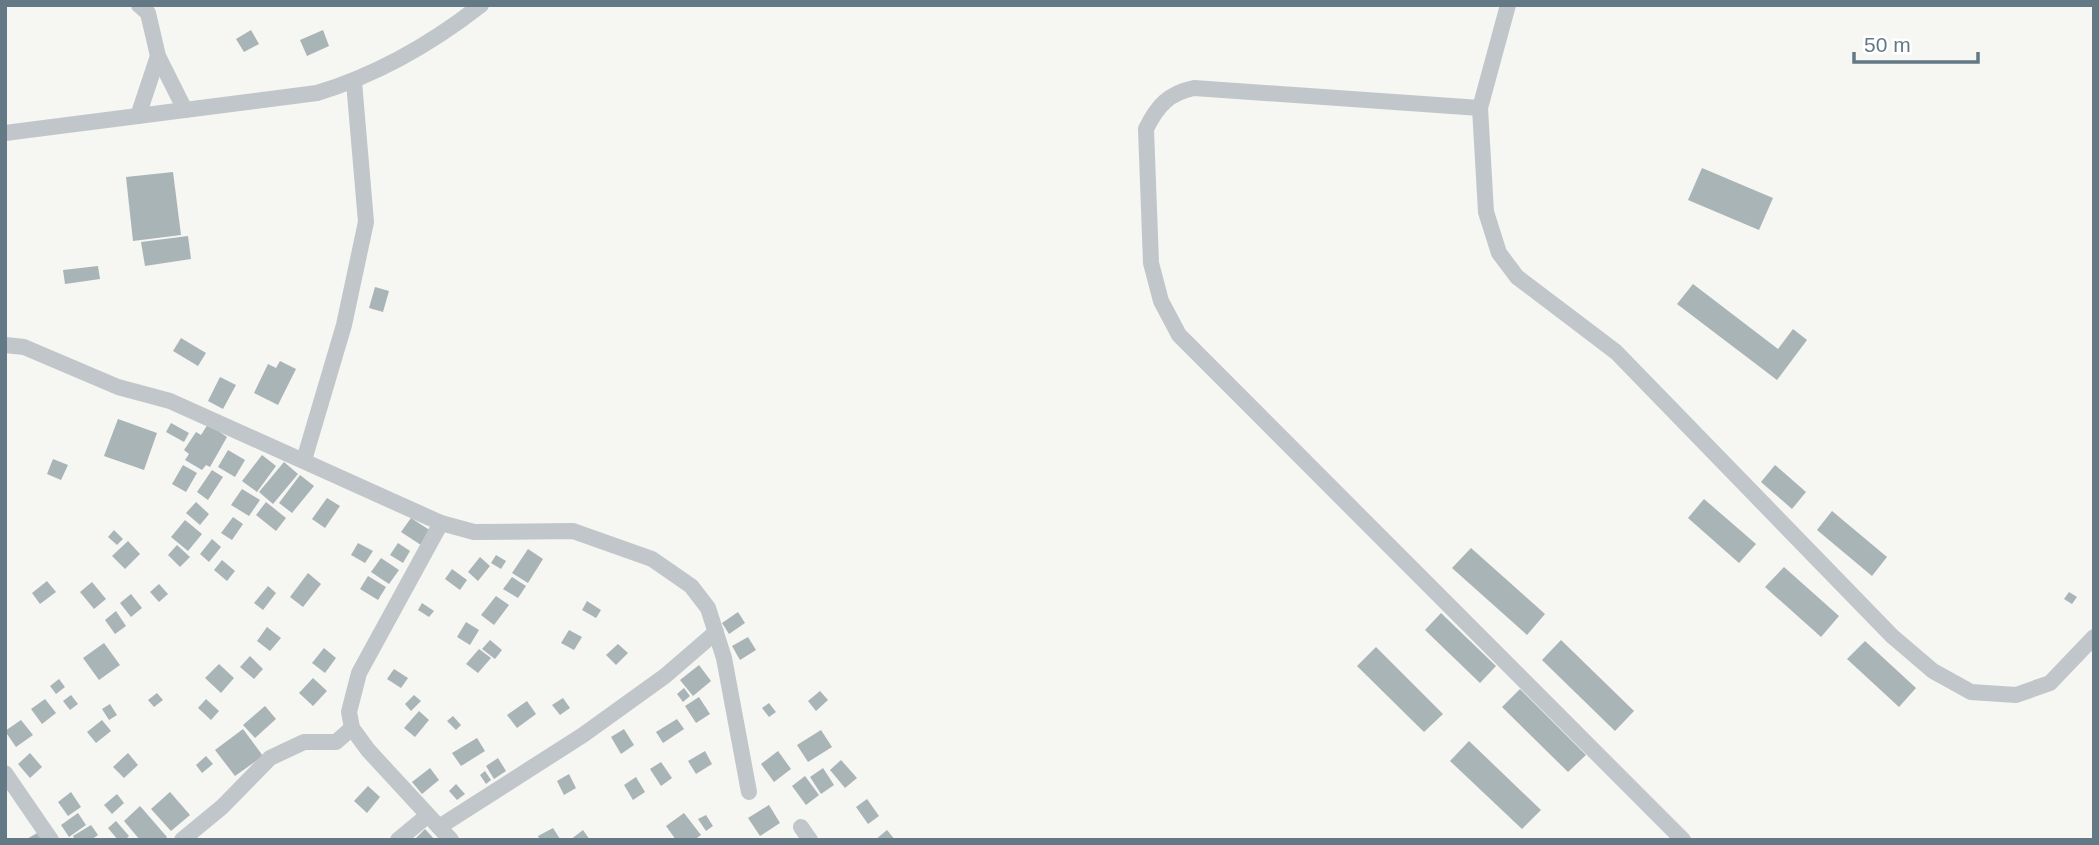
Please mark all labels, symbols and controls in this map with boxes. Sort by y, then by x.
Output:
scale bar [1854,21,1978,65]
text: 50 m [1864,33,1911,56]

